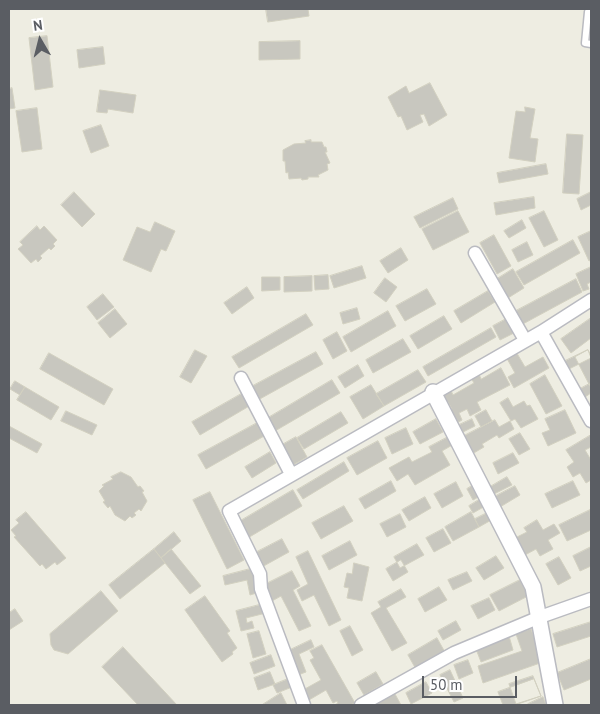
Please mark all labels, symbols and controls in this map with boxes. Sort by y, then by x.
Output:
north arrow [15,15,65,65]
text: N [32,16,44,35]
scale bar [425,666,520,698]
text: 50 m [430,675,463,694]

